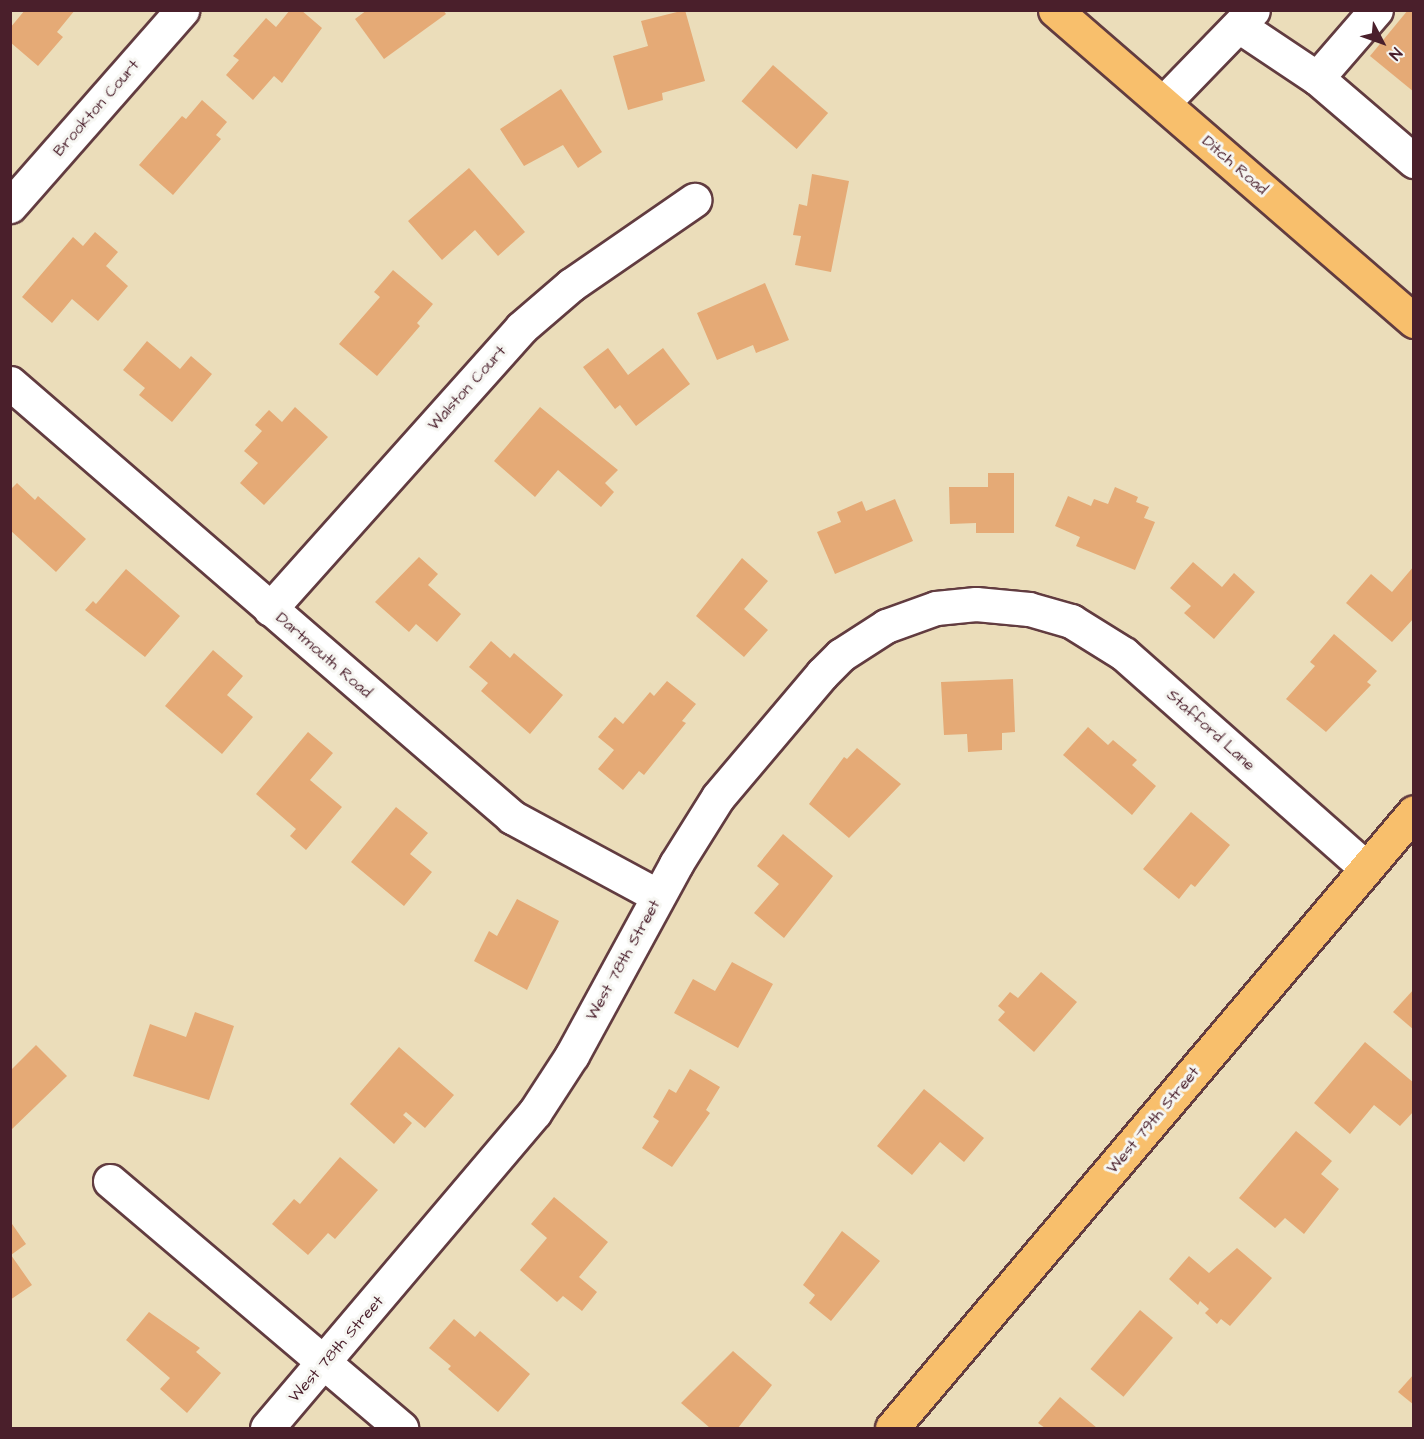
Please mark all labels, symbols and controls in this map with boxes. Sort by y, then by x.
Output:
north arrow [1352,12,1412,72]
text: N [1384,43,1407,65]
street label: Brookton Court [49,56,143,160]
street label: Ditch Road [1198,131,1272,199]
street label: Walston Court [424,342,510,434]
street label: Dartmouth Road [272,608,376,702]
street label: Stafford Lane [1163,685,1259,775]
street label: West 78th Street [582,896,664,1024]
street label: West 79th Street [1103,1063,1203,1177]
street label: West 78th Street [284,1292,388,1406]

